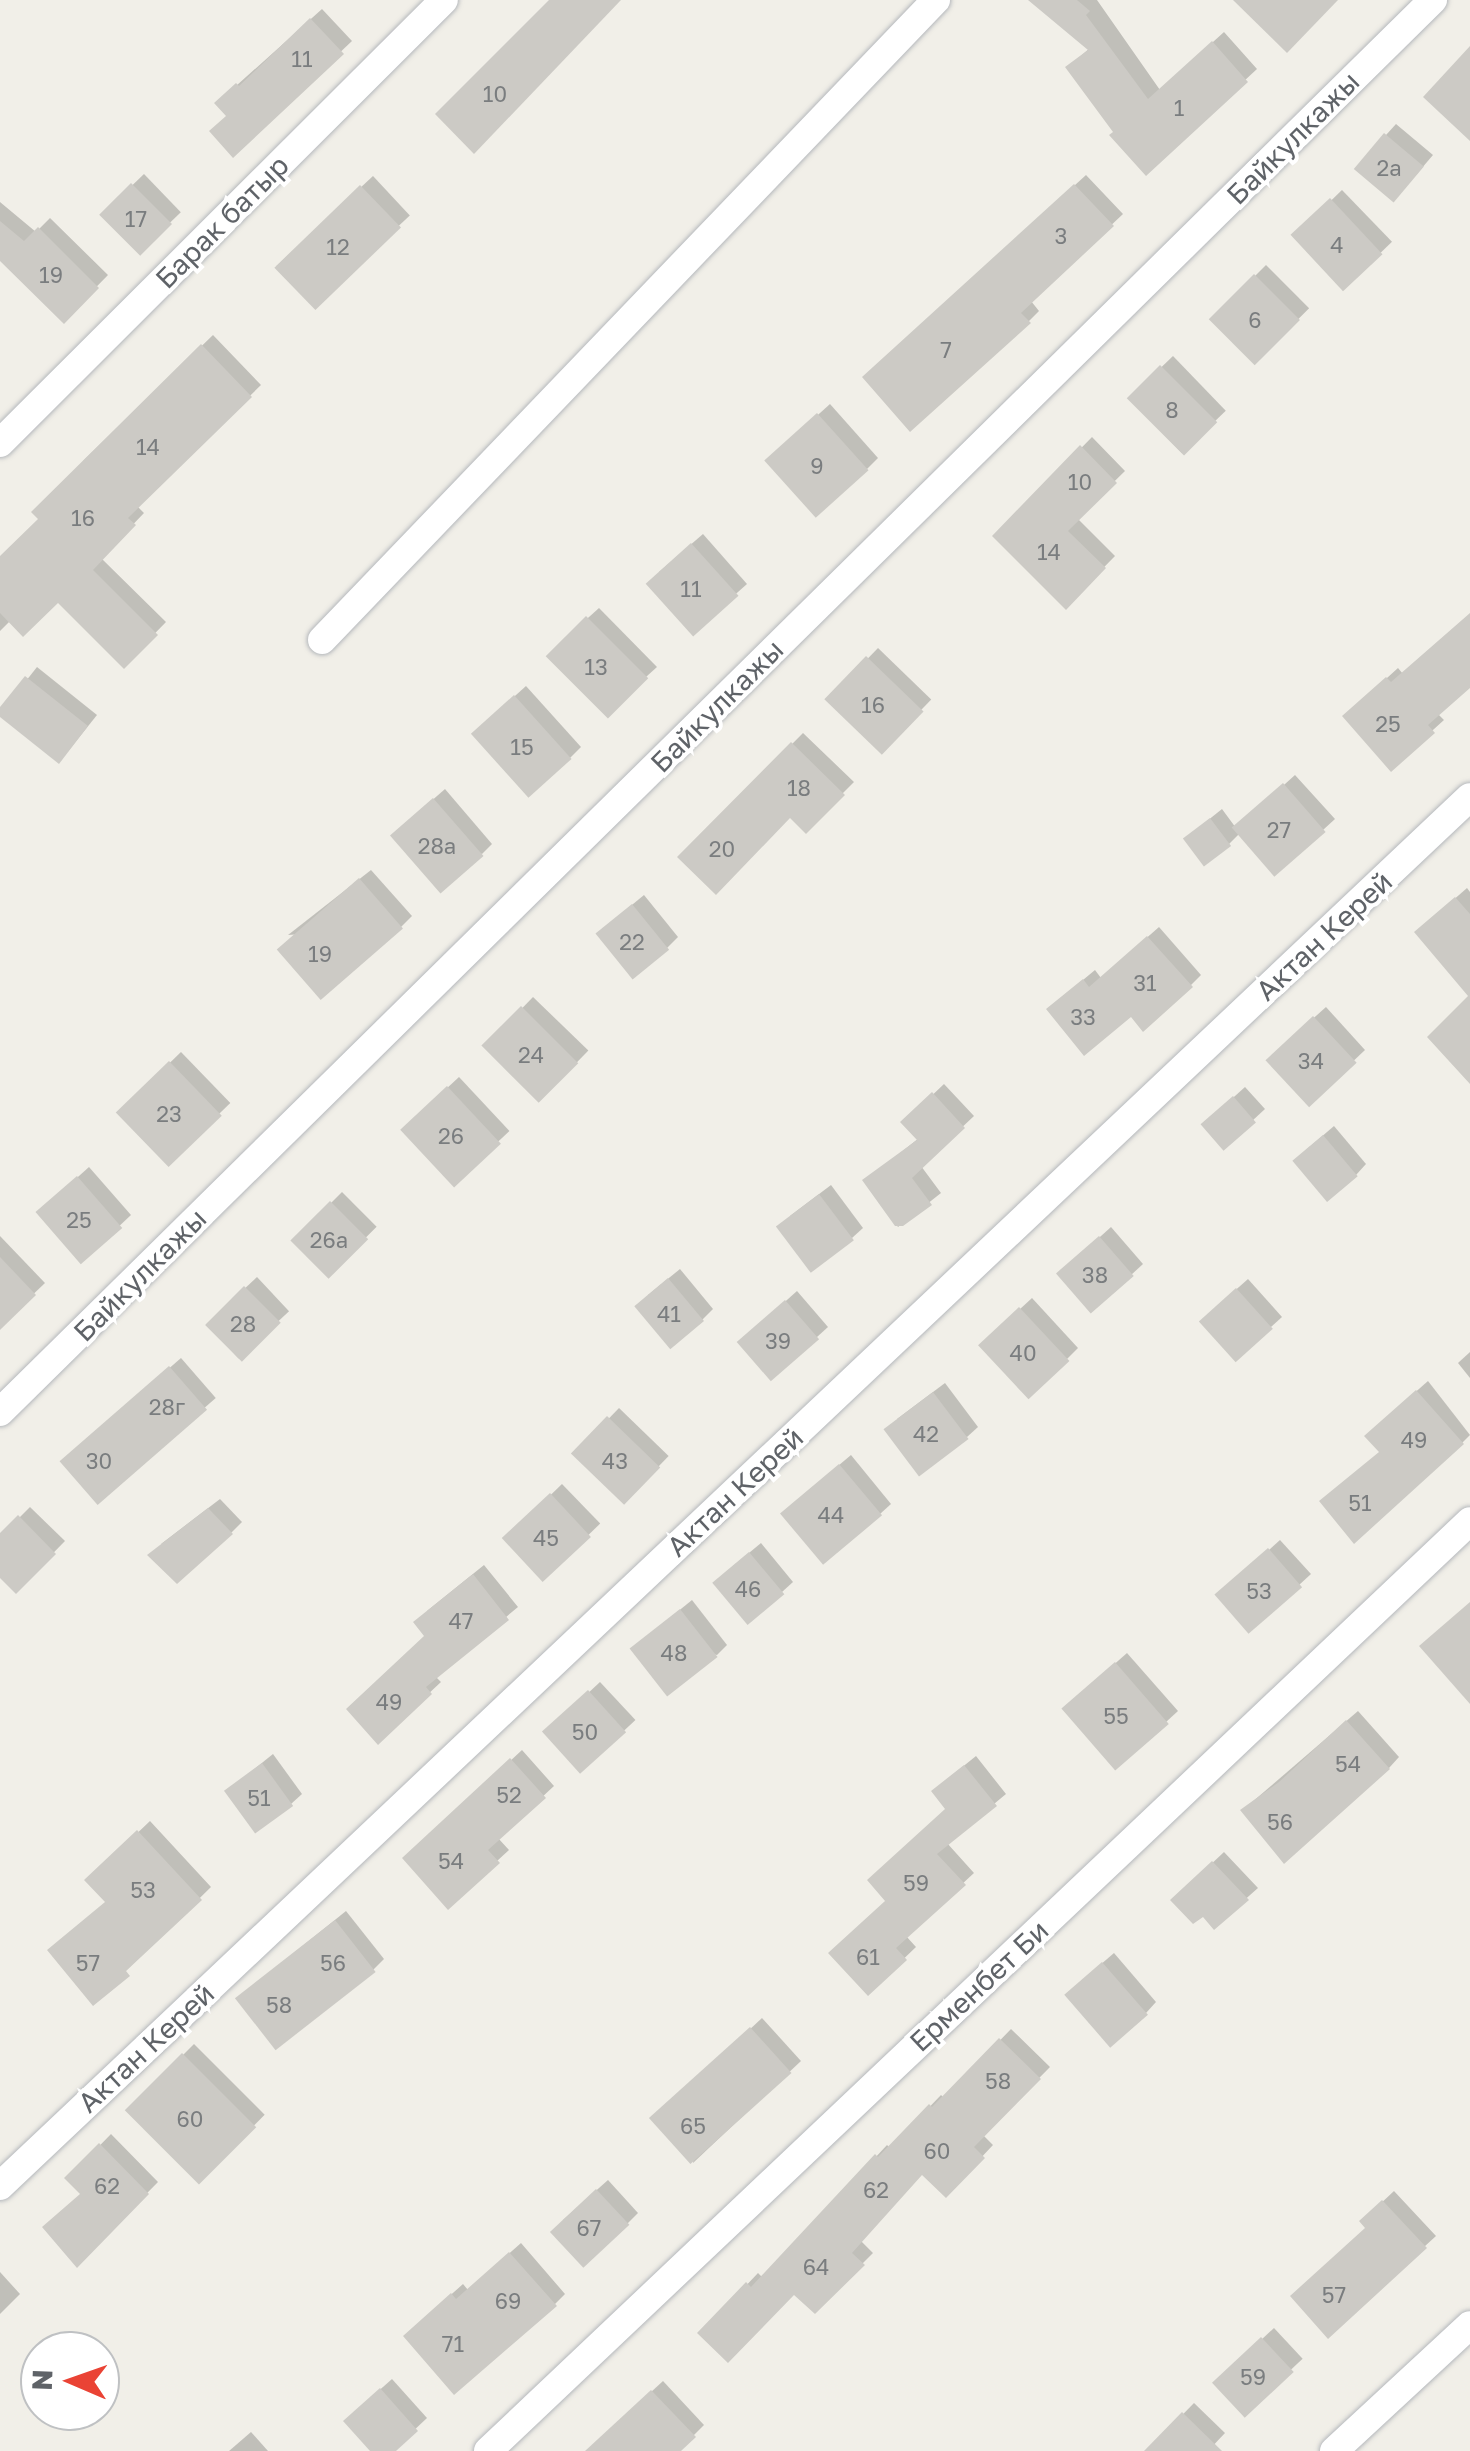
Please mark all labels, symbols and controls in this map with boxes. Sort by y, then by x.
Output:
house number: 11 [291,46,313,72]
street label: Байкулкажы [1220,65,1366,211]
house number: 10 [483,81,507,107]
house number: 1 [1174,95,1184,121]
street label: Барак батыр [149,149,295,295]
house number: 2а [1376,155,1402,181]
house number: 17 [125,206,147,232]
house number: 3 [1055,223,1067,249]
house number: 4 [1330,232,1344,258]
house number: 12 [326,234,350,260]
house number: 19 [39,262,63,288]
house number: 6 [1248,307,1262,333]
house number: 7 [940,337,952,363]
house number: 8 [1165,397,1179,423]
house number: 14 [136,434,160,460]
house number: 9 [810,453,824,479]
house number: 10 [1068,469,1092,495]
house number: 16 [71,505,95,531]
house number: 14 [1037,539,1061,565]
house number: 11 [680,576,702,602]
street label: Байкулкажы [644,633,790,779]
house number: 13 [584,654,608,680]
house number: 16 [861,692,885,718]
house number: 25 [1375,711,1401,737]
house number: 15 [510,734,534,760]
house number: 18 [787,775,811,801]
house number: 27 [1267,817,1291,843]
house number: 28а [418,833,456,859]
house number: 20 [709,836,735,862]
street label: Актан Керей [1249,864,1399,1008]
house number: 22 [619,929,645,955]
house number: 19 [308,941,332,967]
house number: 31 [1133,970,1157,996]
house number: 33 [1070,1004,1096,1030]
house number: 24 [518,1042,544,1068]
house number: 34 [1298,1048,1324,1074]
house number: 23 [156,1101,182,1127]
house number: 26 [438,1123,464,1149]
street label: Байкулкажы [67,1202,213,1348]
house number: 25 [66,1207,92,1233]
house number: 26а [310,1227,348,1253]
house number: 38 [1082,1262,1108,1288]
house number: 41 [657,1301,681,1327]
house number: 28 [230,1311,256,1337]
house number: 39 [765,1328,791,1354]
house number: 40 [1009,1340,1037,1366]
house number: 28г [149,1394,185,1420]
street label: Актан Керей [660,1420,810,1564]
house number: 42 [913,1421,939,1447]
house number: 49 [1401,1427,1427,1453]
house number: 30 [86,1448,112,1474]
house number: 43 [602,1448,628,1474]
house number: 51 [1348,1490,1372,1516]
house number: 44 [818,1502,844,1528]
house number: 45 [533,1525,559,1551]
house number: 46 [735,1576,761,1602]
house number: 53 [1246,1578,1272,1604]
house number: 47 [448,1608,474,1634]
house number: 48 [661,1640,687,1666]
house number: 49 [376,1689,402,1715]
house number: 55 [1103,1703,1129,1729]
house number: 50 [572,1719,598,1745]
house number: 54 [1335,1751,1361,1777]
house number: 52 [496,1782,522,1808]
house number: 51 [247,1785,271,1811]
house number: 56 [1267,1809,1293,1835]
house number: 54 [438,1848,464,1874]
house number: 59 [903,1870,929,1896]
house number: 53 [130,1877,156,1903]
street label: Ерменбет Би [903,1913,1055,2059]
house number: 61 [856,1944,880,1970]
house number: 57 [76,1950,100,1976]
house number: 56 [320,1950,346,1976]
street label: Актан Керей [71,1976,221,2120]
house number: 58 [266,1992,292,2018]
house number: 58 [985,2068,1011,2094]
house number: 60 [177,2106,203,2132]
house number: 65 [680,2113,706,2139]
house number: 60 [924,2138,950,2164]
house number: 62 [94,2173,120,2199]
house number: 62 [863,2177,889,2203]
house number: 67 [577,2215,601,2241]
house number: 64 [803,2254,829,2280]
house number: 57 [1322,2282,1346,2308]
house number: 69 [495,2288,521,2314]
north arrow [20,2331,120,2431]
house number: 71 [442,2331,464,2357]
house number: 59 [1240,2364,1266,2390]
text: N [25,2369,58,2391]

